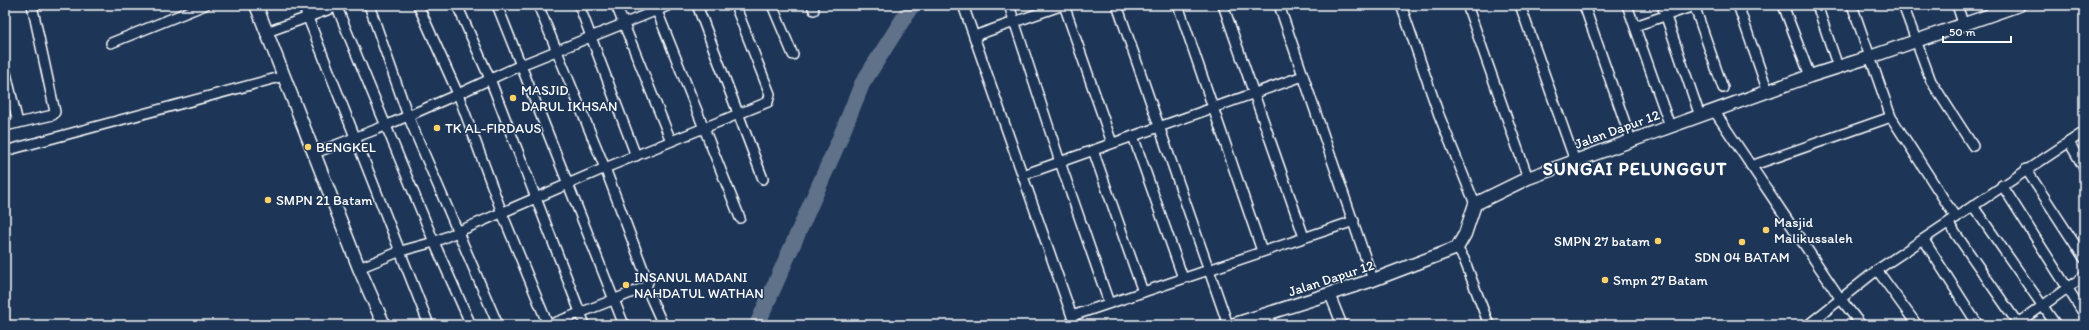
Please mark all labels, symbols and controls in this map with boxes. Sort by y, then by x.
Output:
scale bar [1943,18,2011,44]
text: 50 m [1949,25,1975,39]
place label: MASJID DARUL IKHSAN [521,82,617,115]
marker: MASJID DARUL IKHSAN [508,93,518,103]
street label: Jalan Dapur 12 [1572,106,1663,153]
place label: TK AL-FIRDAUS [445,120,541,137]
marker: TK AL-FIRDAUS [432,123,442,133]
place label: BENGKEL [316,139,376,156]
marker: BENGKEL [303,142,313,152]
district label: SUNGAI PELUNGGUT [1543,158,1727,180]
place label: SMPN 21 Batam [276,192,373,209]
marker: SMPN 21 Batam [263,195,273,205]
place label: Masjid Malikussaleh [1774,214,1853,247]
marker: Masjid Malikussaleh [1761,225,1771,235]
place label: SMPN 27 batam [1554,233,1650,250]
marker: SMPN 27 batam [1653,236,1663,246]
marker: SDN 04 BATAM [1737,237,1747,247]
place label: SDN 04 BATAM [1694,249,1790,266]
street label: Jalan Dapur 12 [1286,256,1377,300]
place label: INSANUL MADANI NAHDATUL WATHAN [634,269,764,302]
place label: Smpn 27 Batam [1613,272,1709,289]
marker: Smpn 27 Batam [1600,275,1610,285]
marker: INSANUL MADANI NAHDATUL WATHAN [621,280,631,290]

